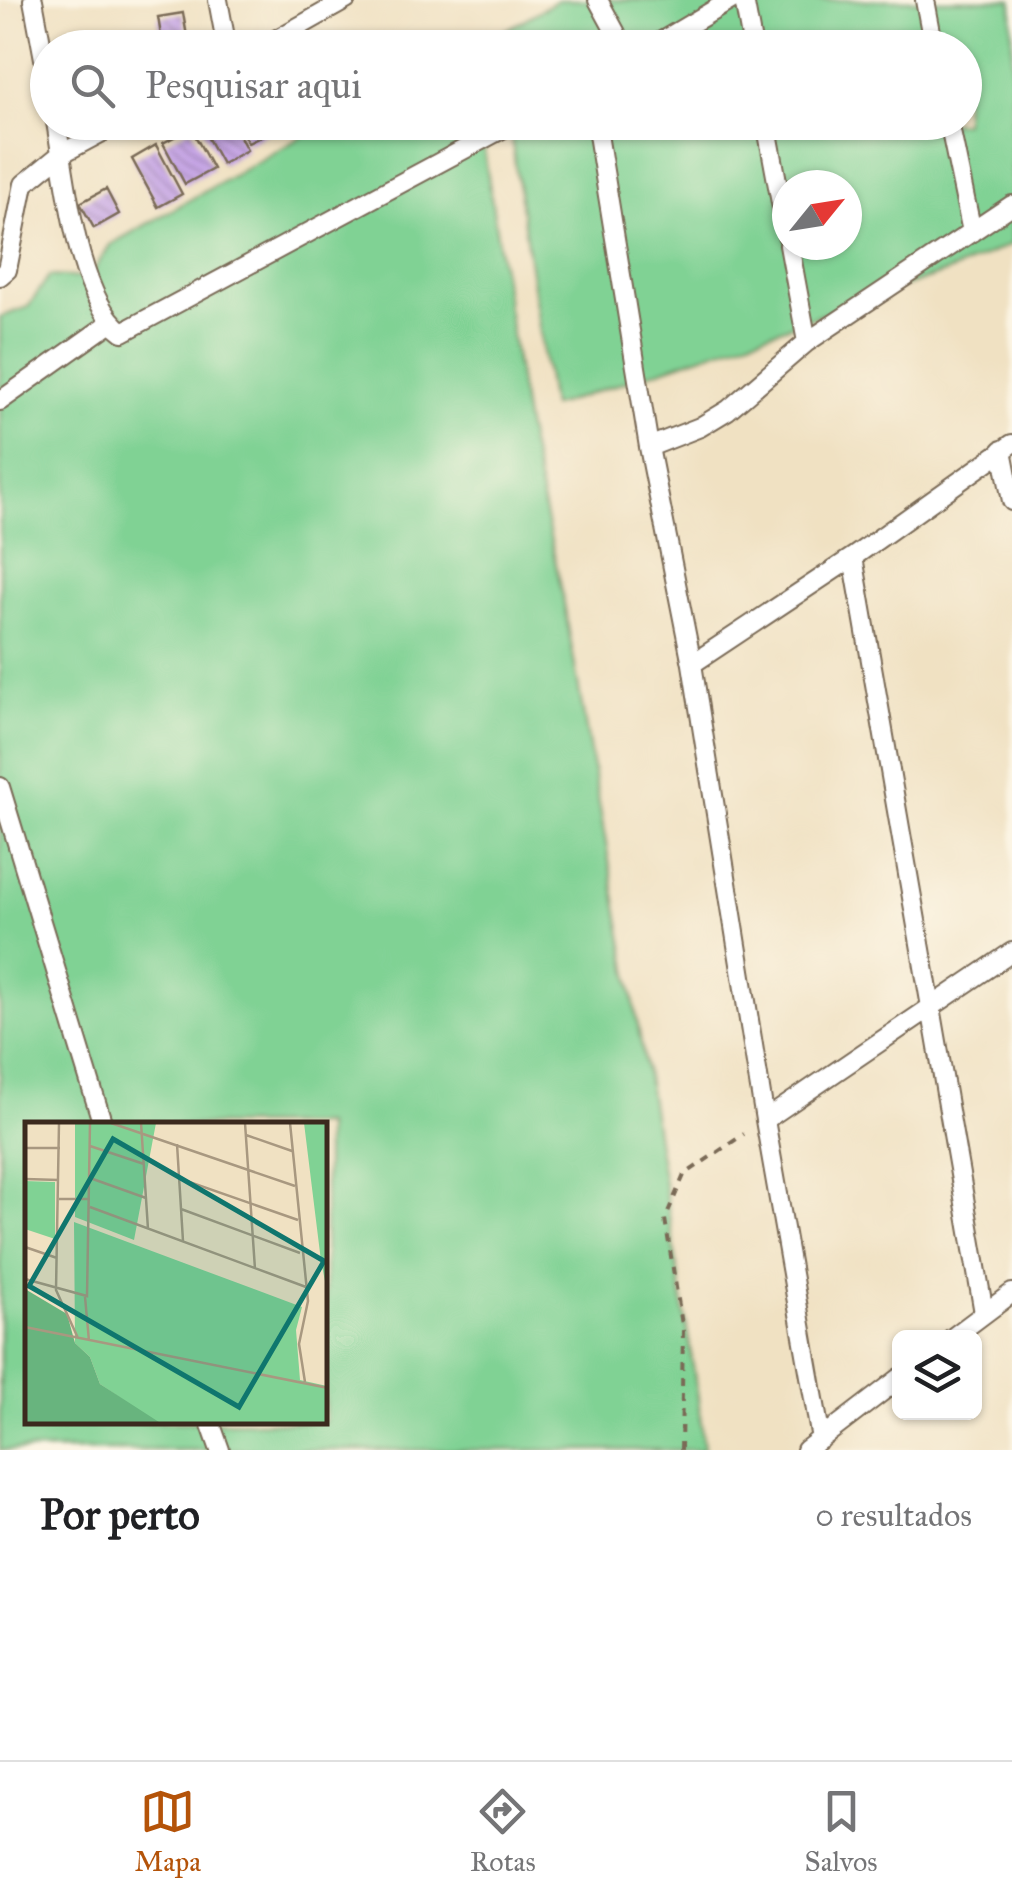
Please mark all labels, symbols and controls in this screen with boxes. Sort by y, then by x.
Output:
search box [30,30,982,140]
icon: search [65,58,120,113]
text: Pesquisar aqui [145,62,362,108]
north arrow [772,170,862,260]
inset map [25,1122,328,1425]
map controls [892,1330,982,1420]
button: layers [892,1330,982,1420]
text: Por perto [40,1489,200,1541]
text: 0 resultados [815,1496,972,1535]
tab: Mapa [134,1784,201,1879]
tab: Rotas [470,1784,536,1879]
tab: Salvos [805,1784,878,1879]

